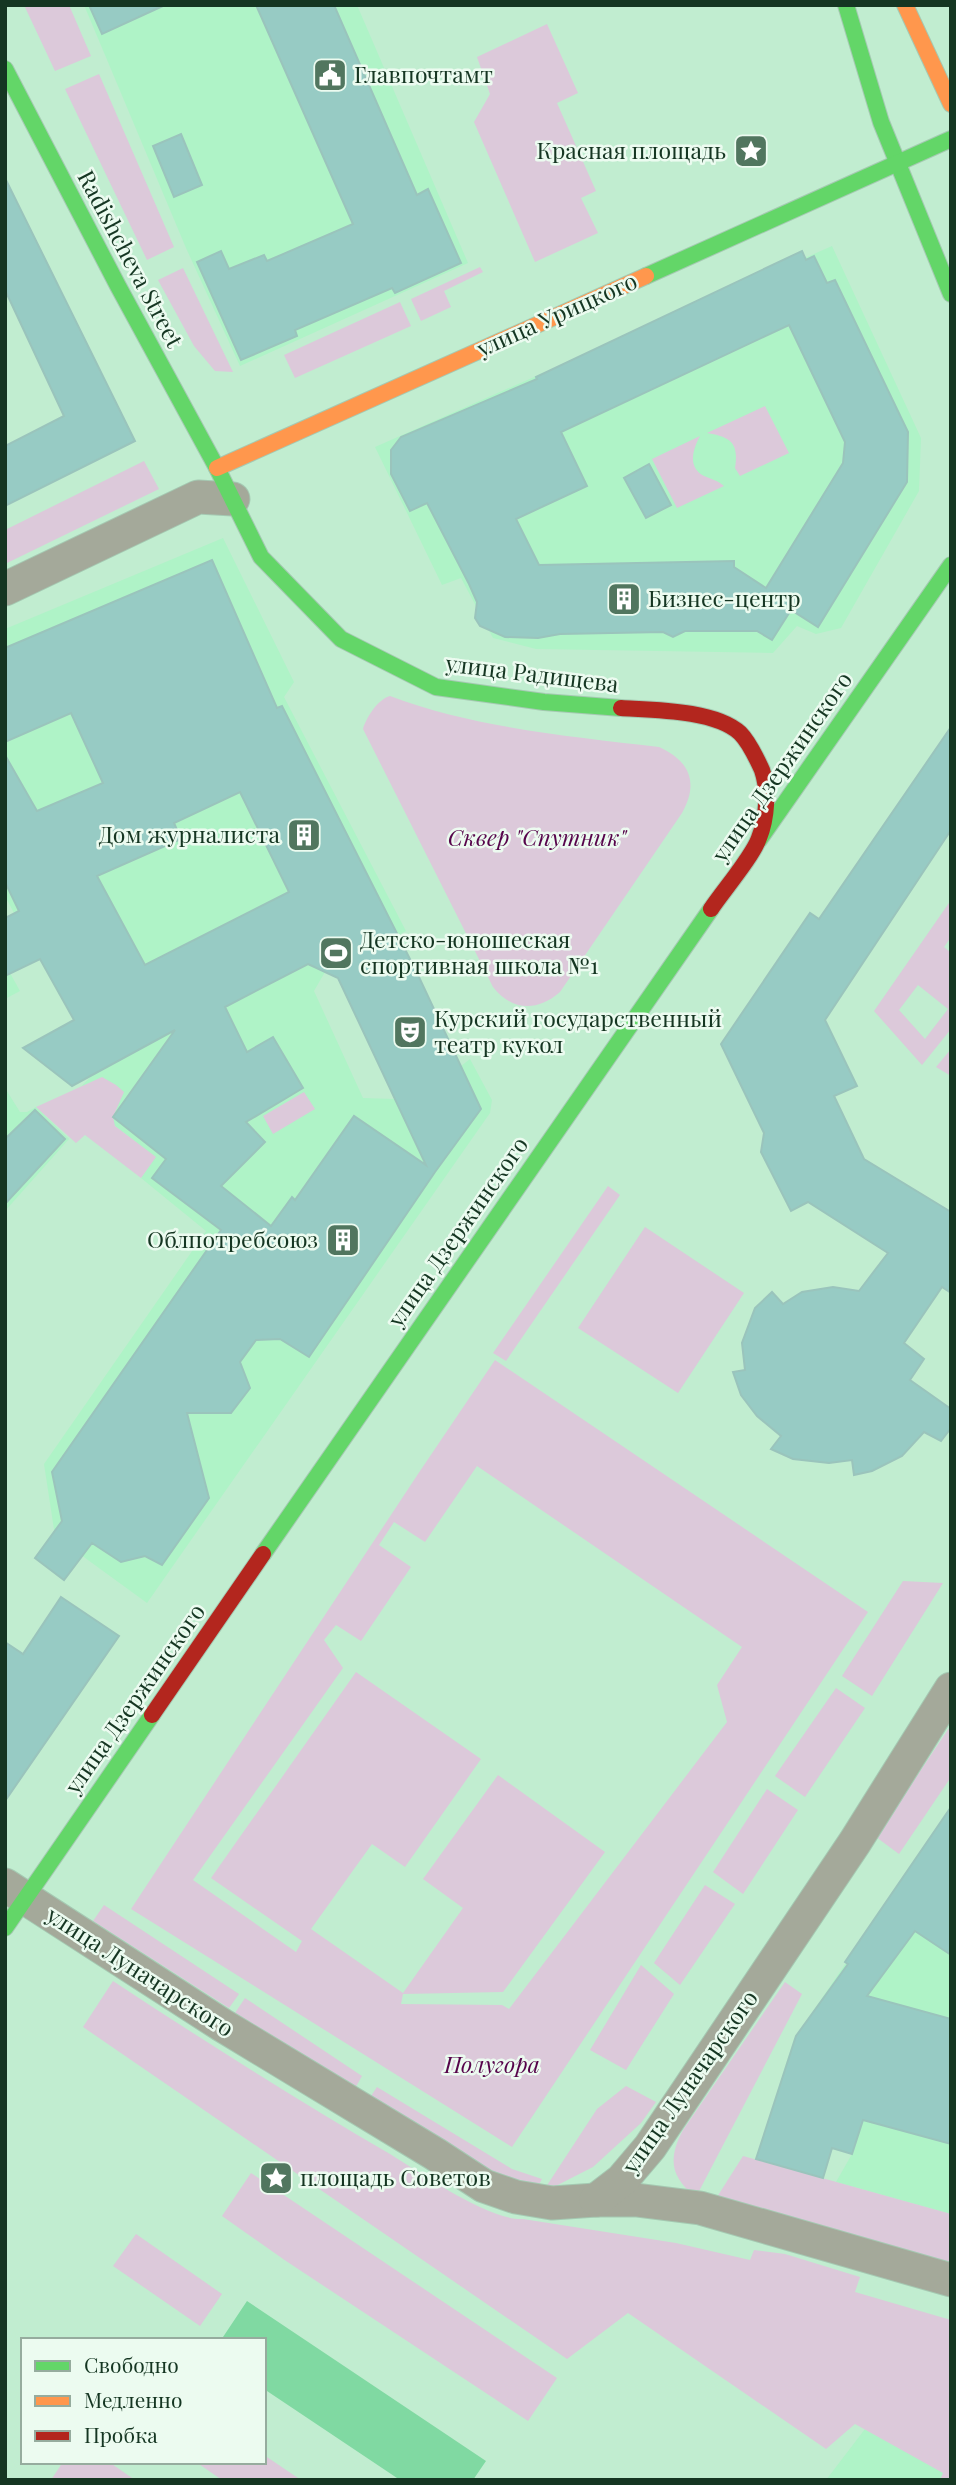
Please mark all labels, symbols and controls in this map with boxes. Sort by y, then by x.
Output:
public building icon: Главпочтамт [311,56,349,94]
place label: Главпочтамт [354,58,493,89]
place icon: Красная площадь [732,132,770,170]
place label: Красная площадь [536,134,726,165]
street label: Radishcheva Street [72,164,191,353]
street label: улица Урицкого [470,264,642,363]
building icon: Бизнес-центр [605,580,643,618]
place label: Бизнес-центр [648,582,801,613]
street label: улица Радищева [443,646,621,699]
street label: улица Дзержинского [703,665,858,868]
building icon: Дом журналиста [285,816,323,854]
place label: Дом журналиста [99,818,281,849]
park label: Сквер "Спутник" [448,821,627,852]
place label: Детско-юношеская спортивная школа №1 [360,923,599,980]
sports icon: Детско-юношеская спортивная школа №1 [317,934,355,972]
place label: Курский государственный театр кукол [434,1002,722,1059]
theatre icon: Курский государственный театр кукол [391,1013,429,1051]
street label: улица Дзержинского [379,1130,534,1333]
building icon: Облпотребсоюз [324,1221,362,1259]
place label: Облпотребсоюз [147,1223,318,1254]
street label: улица Дзержинского [56,1597,211,1800]
street label: улица Луначарского [40,1898,240,2043]
street label: улица Луначарского [613,1983,764,2180]
park label: Полугора [443,2048,540,2079]
place icon: площадь Советов [257,2159,295,2197]
place label: площадь Советов [300,2161,491,2192]
legend [21,2338,266,2464]
text: Свободно [84,2350,179,2378]
text: Медленно [84,2385,182,2413]
text: Пробка [84,2420,158,2448]

